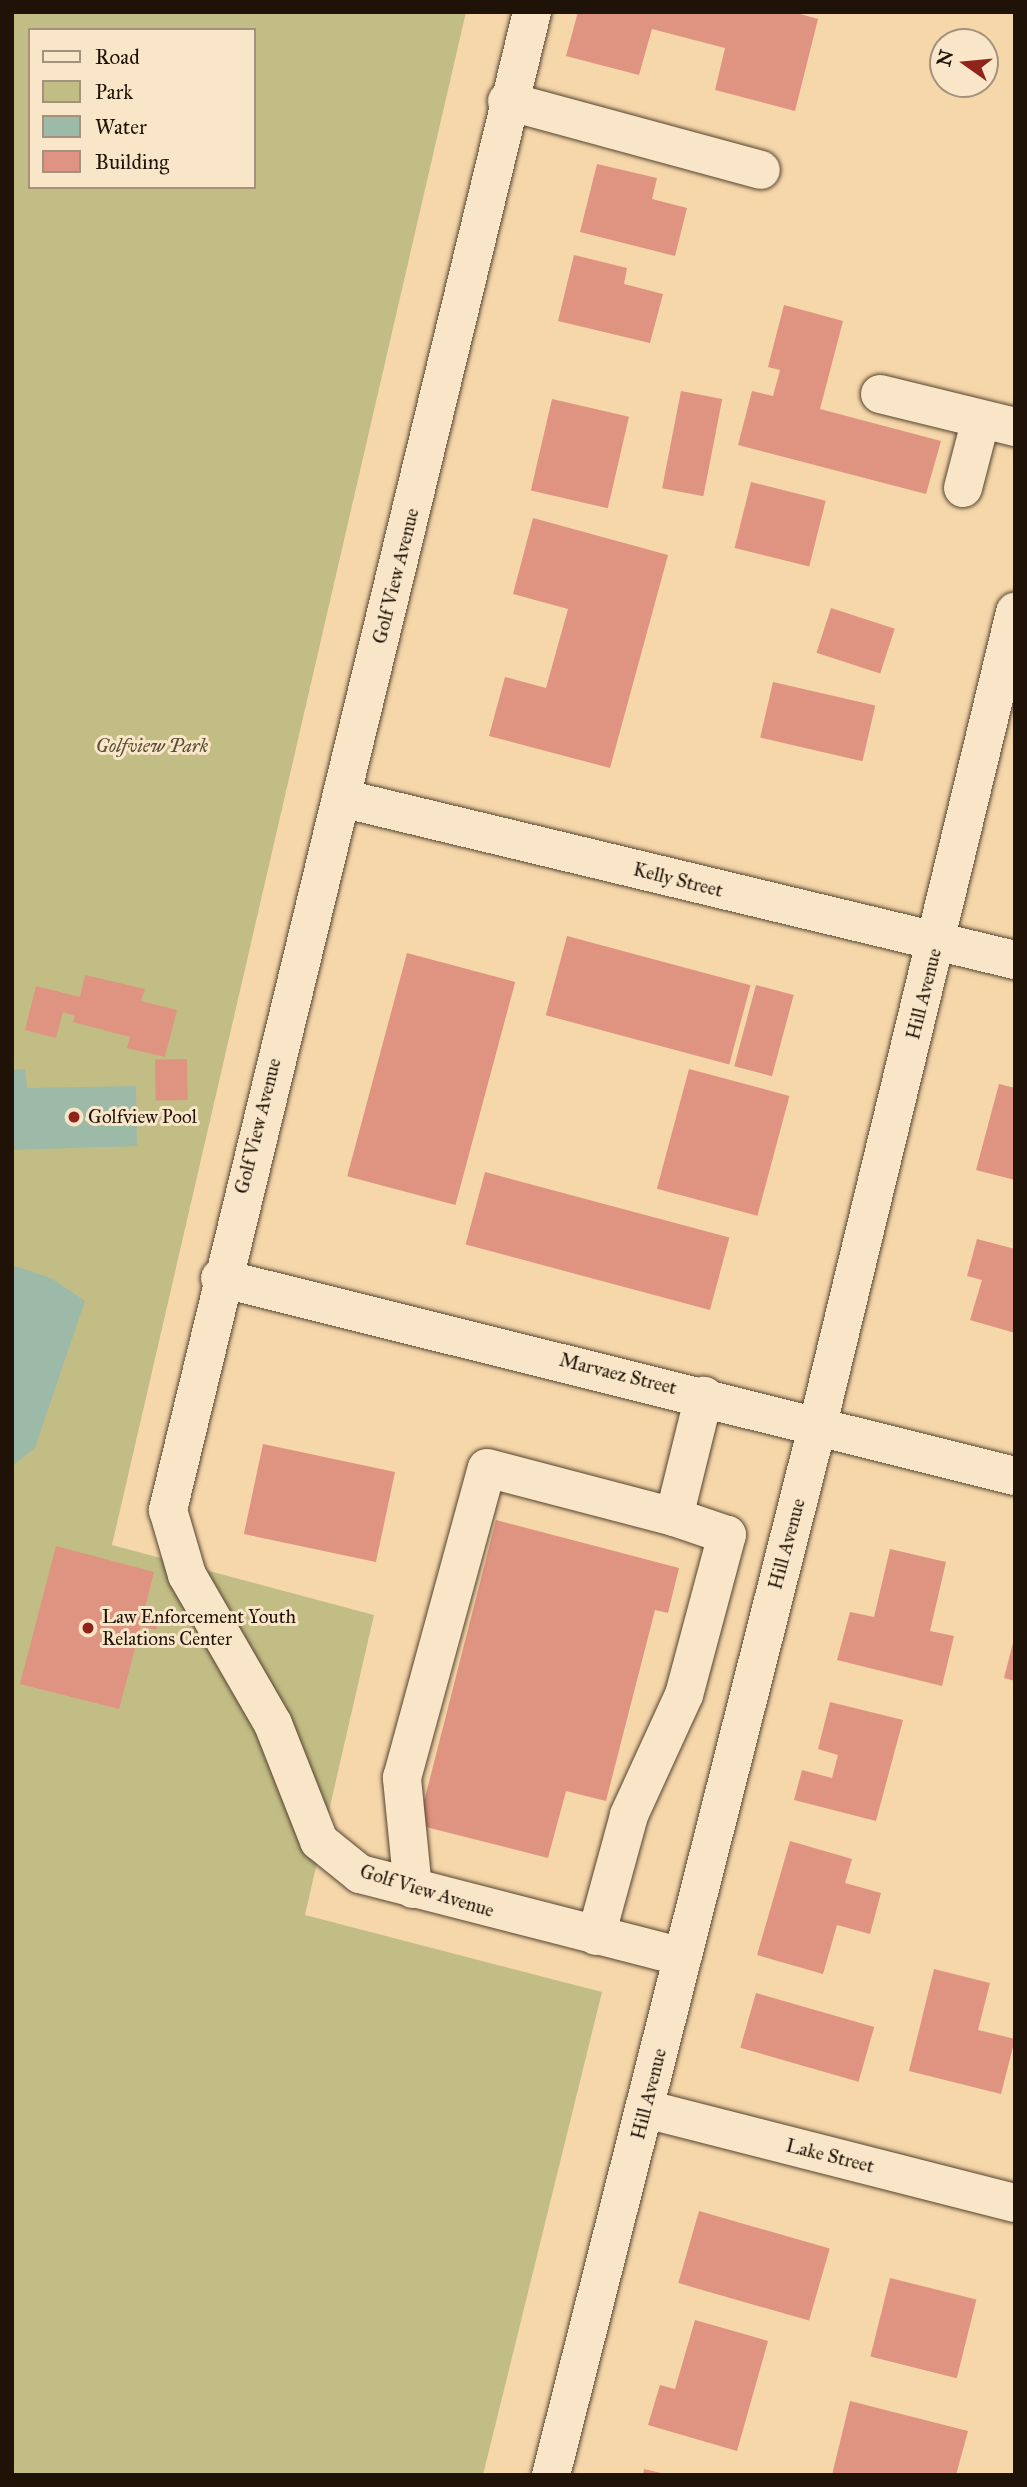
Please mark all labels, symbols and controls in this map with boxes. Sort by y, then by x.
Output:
legend [28,28,256,189]
north arrow [929,28,999,98]
text: Road [95,44,140,70]
text: N [932,47,958,69]
text: Park [95,79,133,105]
text: Water [95,114,147,140]
text: Building [95,149,169,175]
street label: Golf View Avenue [368,506,424,646]
park label: Golfview Park [96,735,208,757]
street label: Kelly Street [631,858,725,902]
street label: Hill Avenue [902,946,946,1042]
street label: Golf View Avenue [230,1056,286,1196]
place label: Golfview Pool [88,1106,197,1128]
marker: Golfview Pool [66,1109,82,1125]
street label: Marvaez Street [557,1348,679,1400]
street label: Hill Avenue [764,1496,810,1592]
place label: Law Enforcement Youth Relations Center [102,1606,296,1650]
marker: Law Enforcement Youth Relations Center [80,1620,96,1636]
street label: Golf View Avenue [357,1860,497,1922]
street label: Hill Avenue [627,2046,671,2142]
street label: Lake Street [784,2134,876,2178]

